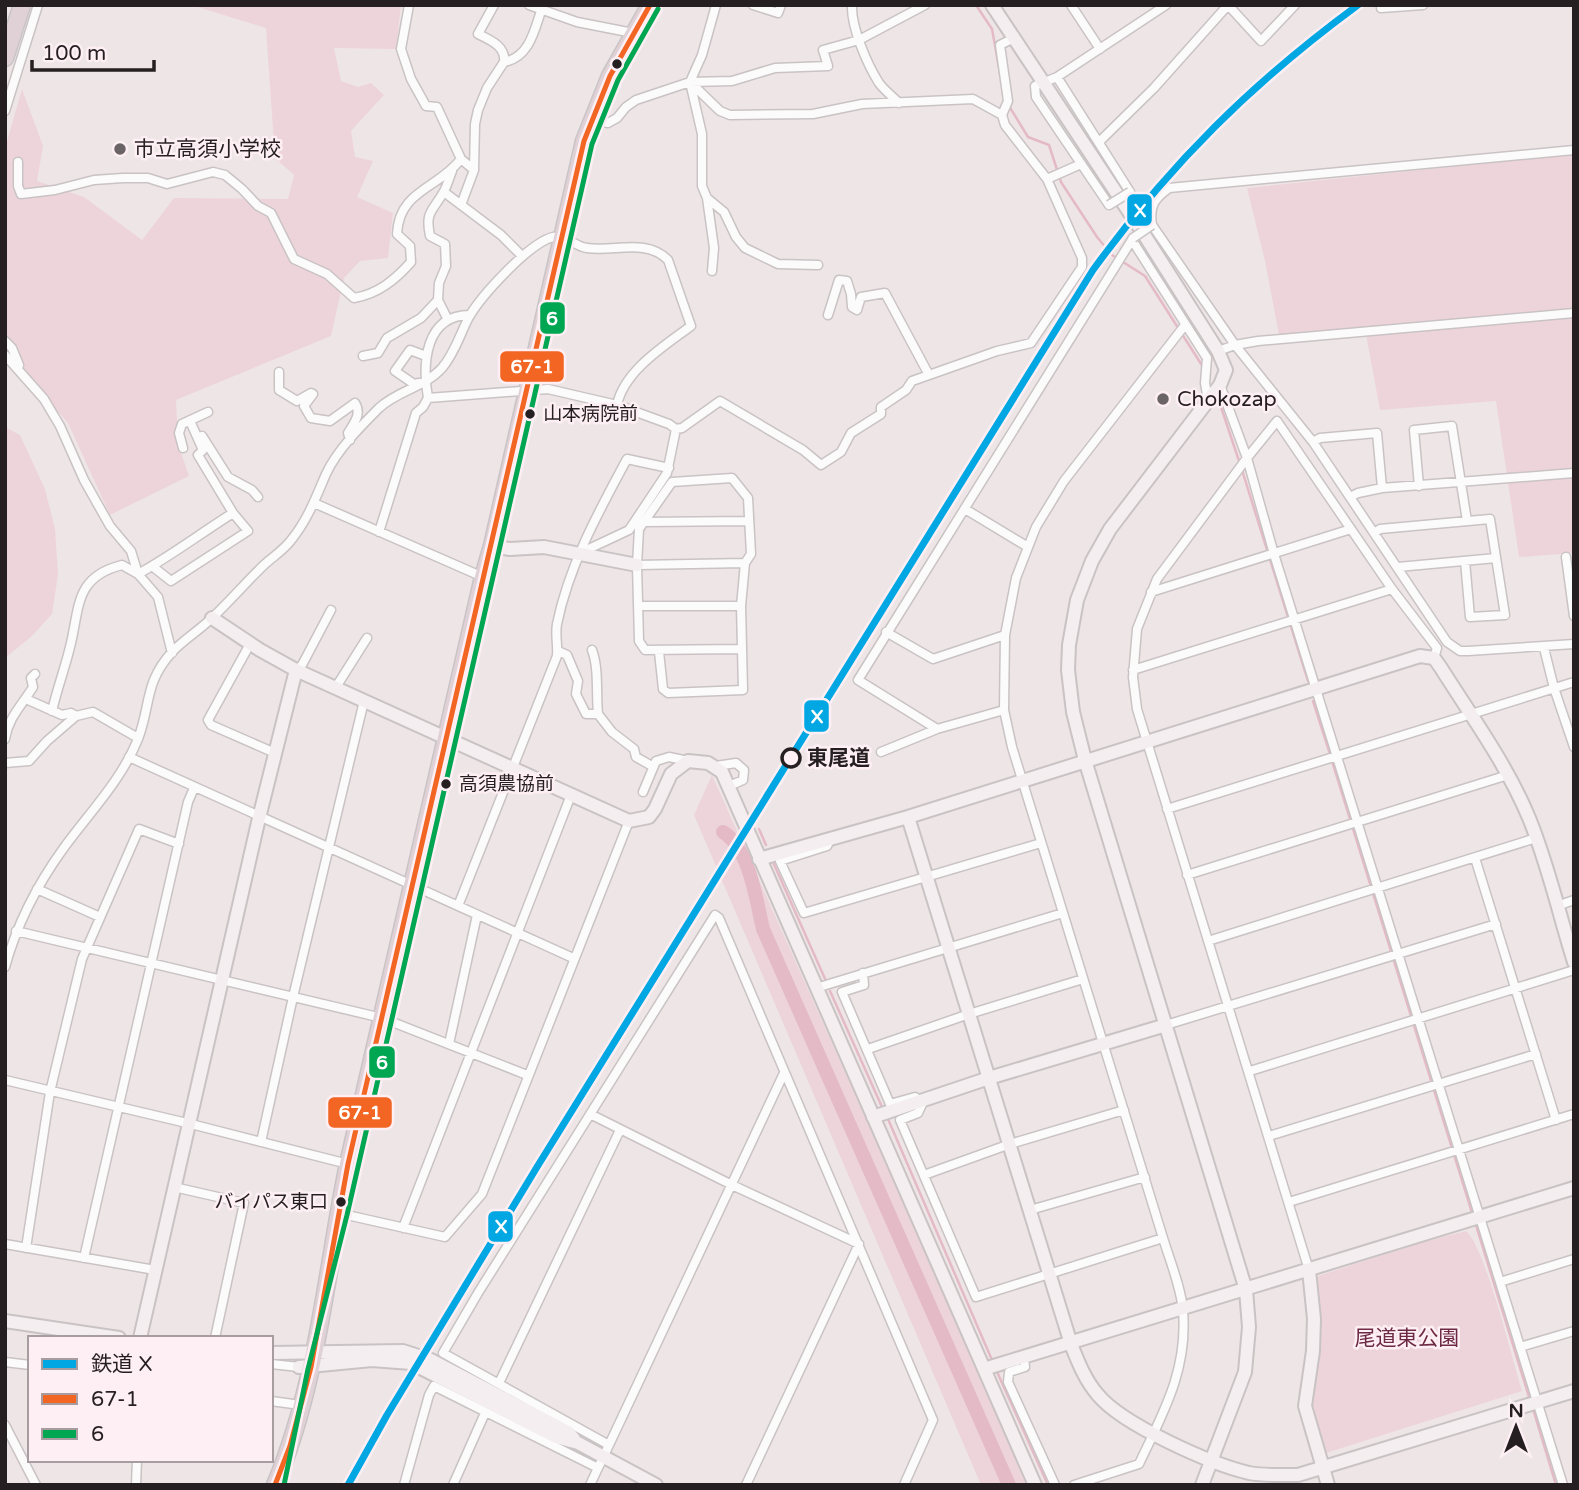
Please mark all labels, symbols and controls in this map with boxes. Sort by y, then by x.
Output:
scale bar [32,28,154,72]
text: 100 m [42,41,106,66]
unlabelled marker [610,57,624,71]
place label: 市立高須小学校 [134,137,281,162]
marker: 市立高須小学校 [112,141,128,157]
line badge: X [1126,193,1153,227]
text: X [1134,200,1147,222]
line badge: 6 [539,301,566,335]
text: 6 [546,308,558,330]
line badge: 67-1 [499,350,565,383]
text: 67-1 [510,356,554,378]
place label: Chokozap [1177,387,1277,412]
marker: Chokozap [1155,391,1171,407]
place label: 山本病院前 [543,403,638,425]
marker: 山本病院前 [523,407,537,421]
line badge: X [803,699,830,733]
text: X [811,706,824,728]
place label: 東尾道 [807,746,870,771]
marker: 東尾道 [781,748,801,768]
place label: 高須農協前 [459,773,554,795]
marker: 高須農協前 [439,777,453,791]
line badge: 6 [368,1045,396,1079]
text: 6 [376,1052,388,1074]
line badge: 67-1 [327,1096,393,1129]
text: 67-1 [338,1102,382,1124]
place label: バイパス東口 [214,1191,328,1213]
marker: バイパス東口 [334,1195,348,1209]
line badge: X [487,1210,514,1243]
text: X [495,1216,508,1238]
park label: 尾道東公園 [1355,1326,1460,1351]
legend [28,1336,273,1462]
text: 鉄道 X [91,1352,153,1377]
text: 67-1 [91,1387,139,1412]
north arrow [1481,1392,1551,1462]
text: N [1508,1400,1524,1422]
text: 6 [91,1422,104,1447]

